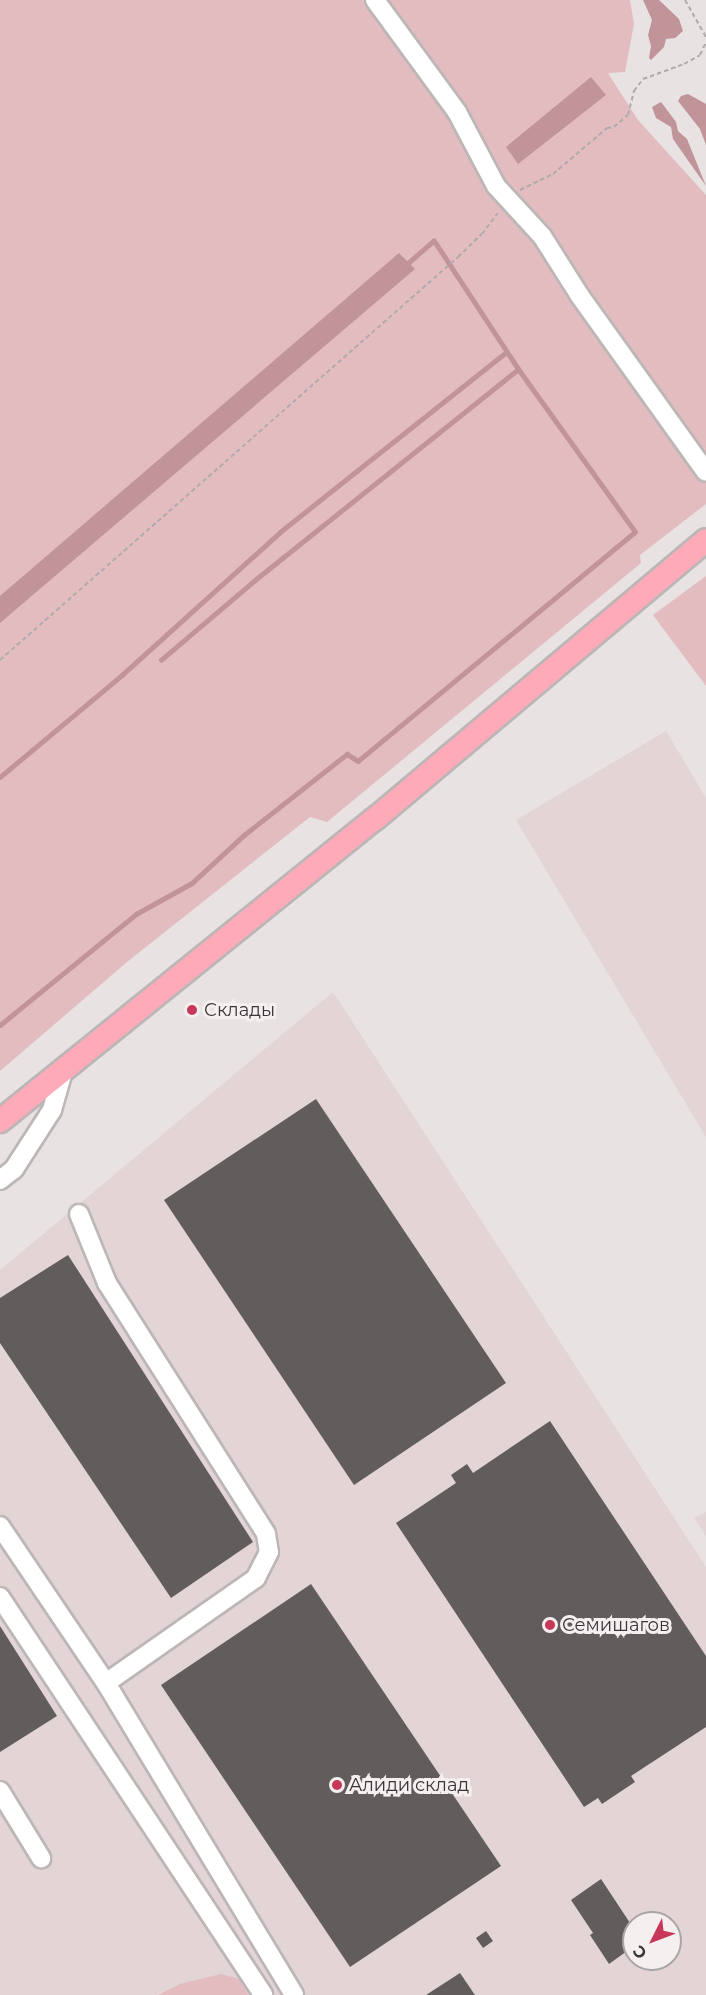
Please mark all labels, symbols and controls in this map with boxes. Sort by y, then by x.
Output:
place label: Склады [204,999,275,1021]
marker: Склады [185,1003,199,1017]
place label: Семишагов [562,1614,670,1636]
marker: Семишагов [543,1618,557,1632]
place label: Алиди склад [349,1774,469,1796]
marker: Алиди склад [330,1778,344,1792]
north arrow [622,1911,682,1971]
text: С [629,1941,651,1963]

